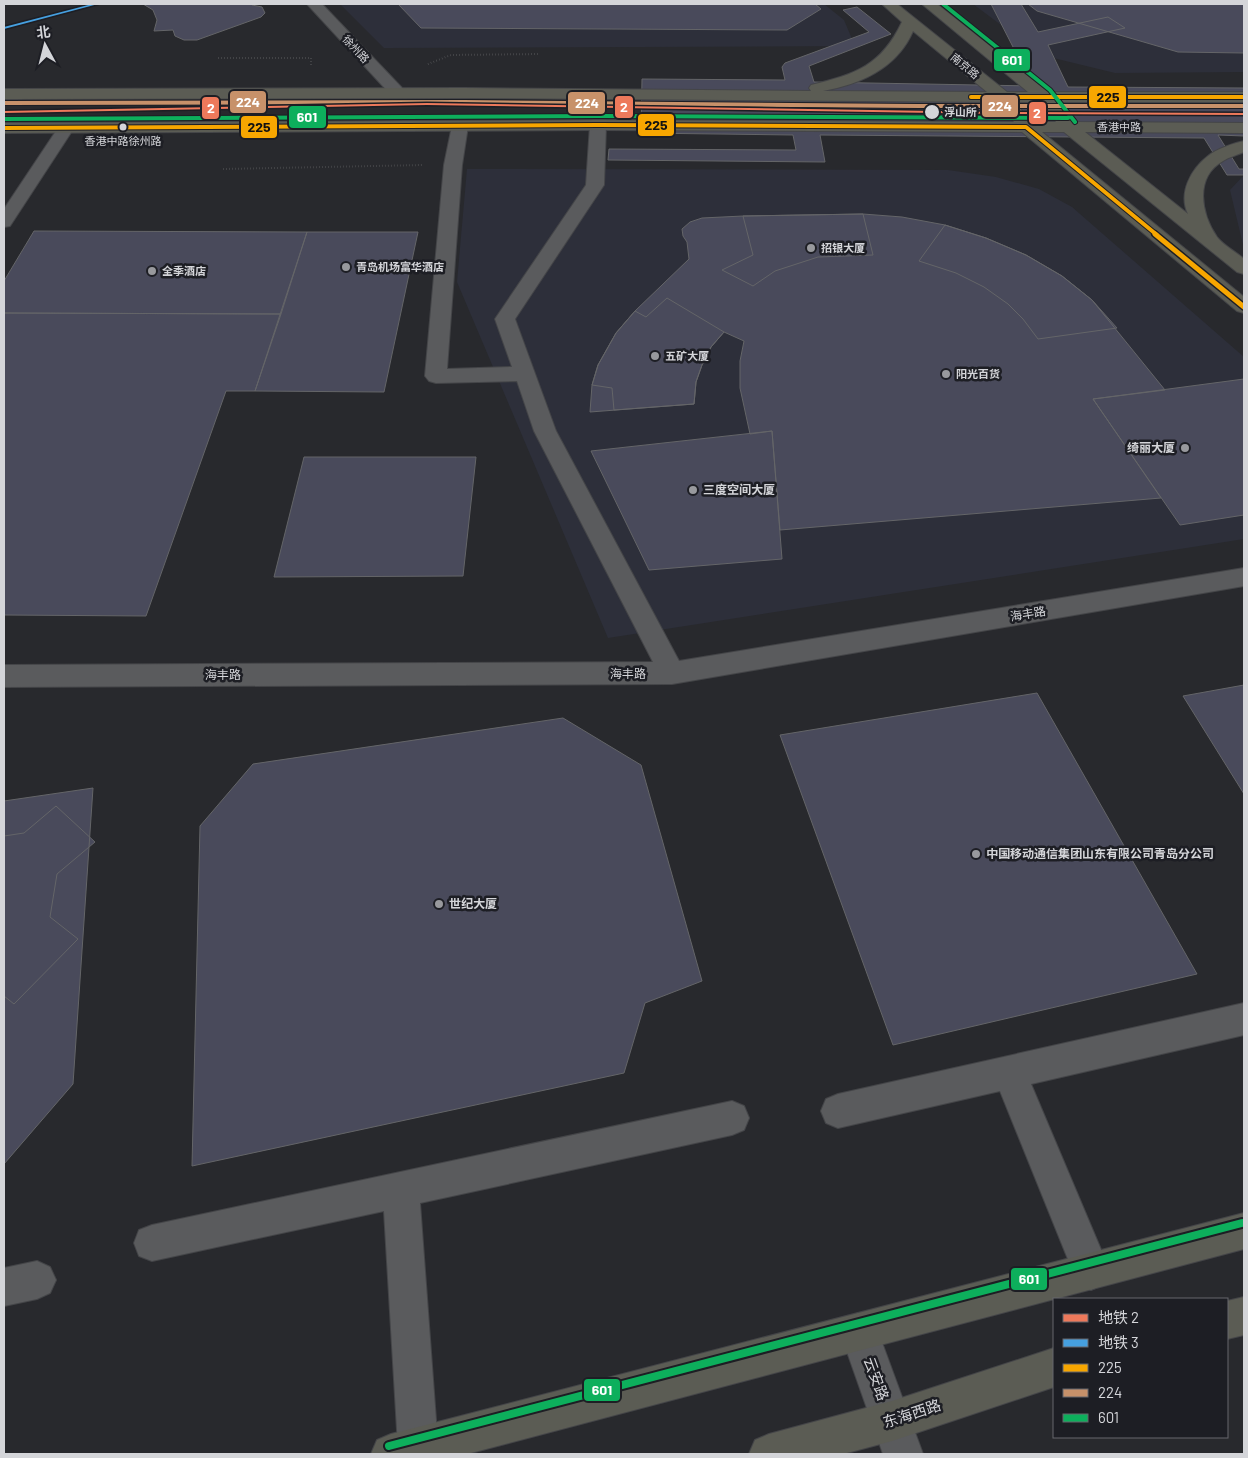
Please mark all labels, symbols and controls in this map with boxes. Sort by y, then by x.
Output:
north arrow [20,20,70,70]
text: 北 [35,22,51,41]
street label: 徐州路 [340,32,372,65]
line badge: 601 [993,48,1031,72]
street label: 南京路 [949,50,982,81]
text: 601 [1002,51,1022,68]
line badge: 225 [1088,85,1127,109]
text: 225 [1096,88,1120,105]
line badge: 224 [229,90,267,114]
line badge: 224 [567,91,606,115]
text: 224 [236,93,260,110]
text: 224 [575,94,599,111]
line badge: 224 [981,94,1019,118]
line badge: 2 [614,95,634,119]
line badge: 2 [201,96,220,120]
text: 224 [988,97,1012,114]
text: 2 [620,98,628,115]
text: 2 [207,99,215,116]
line badge: 2 [1028,101,1047,125]
marker: 浮山所 [923,103,941,121]
text: 2 [1033,104,1041,121]
line badge: 601 [288,105,327,129]
place label: 浮山所 [944,105,977,118]
text: 601 [297,108,317,125]
line badge: 225 [637,113,675,137]
line badge: 225 [240,115,278,139]
text: 225 [644,116,668,133]
text: 225 [247,118,271,135]
street label: 香港中路 [1097,120,1141,133]
marker: 香港中路徐州路 [118,122,128,132]
place label: 香港中路徐州路 [85,134,162,147]
place label: 招银大厦 [821,241,865,254]
marker: 招银大厦 [805,242,817,254]
place label: 青岛机场富华酒店 [356,260,444,273]
marker: 青岛机场富华酒店 [340,261,352,273]
place label: 全季酒店 [162,264,206,277]
marker: 全季酒店 [146,265,158,277]
place label: 五矿大厦 [665,349,709,362]
marker: 五矿大厦 [649,350,661,362]
place label: 阳光百货 [956,367,1000,380]
marker: 阳光百货 [940,368,952,380]
place label: 绮丽大厦 [1127,440,1175,454]
marker: 绮丽大厦 [1179,442,1191,454]
place label: 三度空间大厦 [703,482,775,496]
marker: 三度空间大厦 [687,484,699,496]
street label: 海丰路 [1009,603,1047,623]
street label: 海丰路 [610,666,646,680]
street label: 海丰路 [205,667,241,681]
place label: 中国移动通信集团山东有限公司青岛分公司 [986,846,1214,860]
marker: 中国移动通信集团山东有限公司青岛分公司 [970,848,982,860]
place label: 世纪大厦 [449,896,497,910]
marker: 世纪大厦 [433,898,445,910]
line badge: 601 [1010,1267,1048,1291]
text: 601 [1019,1270,1039,1287]
legend [1053,1298,1228,1438]
text: 地铁 2 [1098,1308,1139,1326]
text: 地铁 3 [1098,1333,1139,1351]
street label: 云安路 [861,1354,893,1403]
text: 225 [1098,1358,1122,1376]
line badge: 601 [583,1378,621,1402]
text: 601 [592,1381,612,1398]
text: 224 [1098,1383,1122,1401]
street label: 东海西路 [880,1395,943,1431]
text: 601 [1098,1408,1119,1426]

